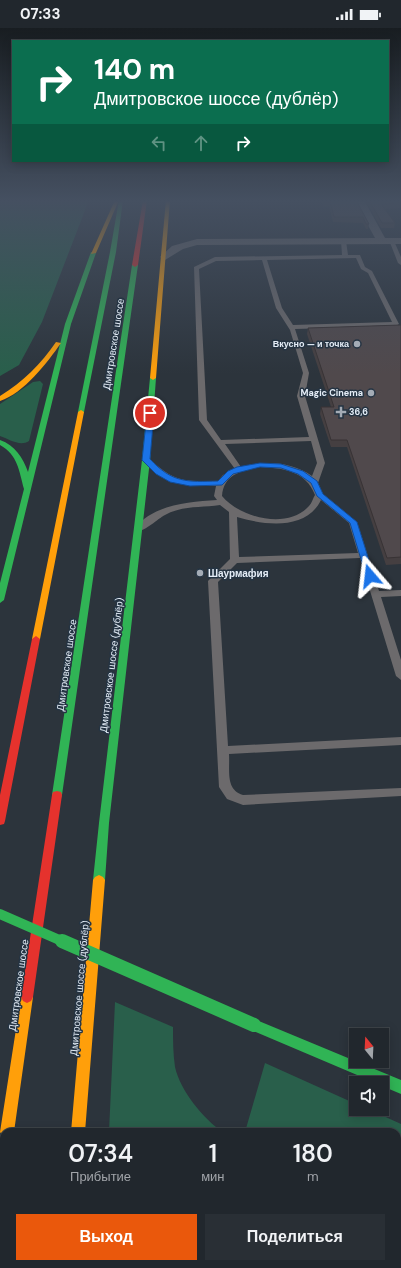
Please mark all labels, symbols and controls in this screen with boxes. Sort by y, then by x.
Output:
text: 07:33 [20,4,60,24]
text: 140 m [94,51,175,88]
icon: right [28,56,80,108]
text: Дмитровское шоссе (дублёр) [94,87,339,111]
icon: left [148,132,170,154]
icon: ahead [190,132,212,154]
icon: right [232,132,254,154]
street label: Дмитровское шоссе [100,297,127,391]
place label: Вкусно — и точка [273,338,350,350]
marker: Вкусно — и точка [352,339,362,349]
place label: Magic Cinema [301,387,363,399]
marker: Magic Cinema [366,388,376,398]
pin [133,396,167,430]
icon: arrive [139,402,161,424]
place label: 36,6 [349,406,368,418]
marker: 36,6 [336,407,346,417]
position arrow [349,555,391,597]
place label: Шаурмафия [208,567,269,580]
marker: Шаурмафия [195,568,205,578]
street label: Дмитровское шоссе (дублёр) [97,597,126,733]
street label: Дмитровское шоссе [54,618,79,712]
street label: Дмитровское шоссе (дублёр) [67,920,92,1056]
street label: Дмитровское шоссе [6,938,31,1032]
north arrow [349,1028,389,1068]
map controls [349,1028,389,1116]
button: sound [349,1076,389,1116]
text: 07:34 [68,1138,133,1169]
text: 1 [209,1138,217,1169]
text: 180 [293,1138,333,1169]
text: Прибытие [70,1168,131,1185]
text: мин [201,1168,225,1185]
text: m [307,1168,319,1185]
button: Выход [16,1214,197,1260]
button: Поделиться [205,1214,385,1260]

